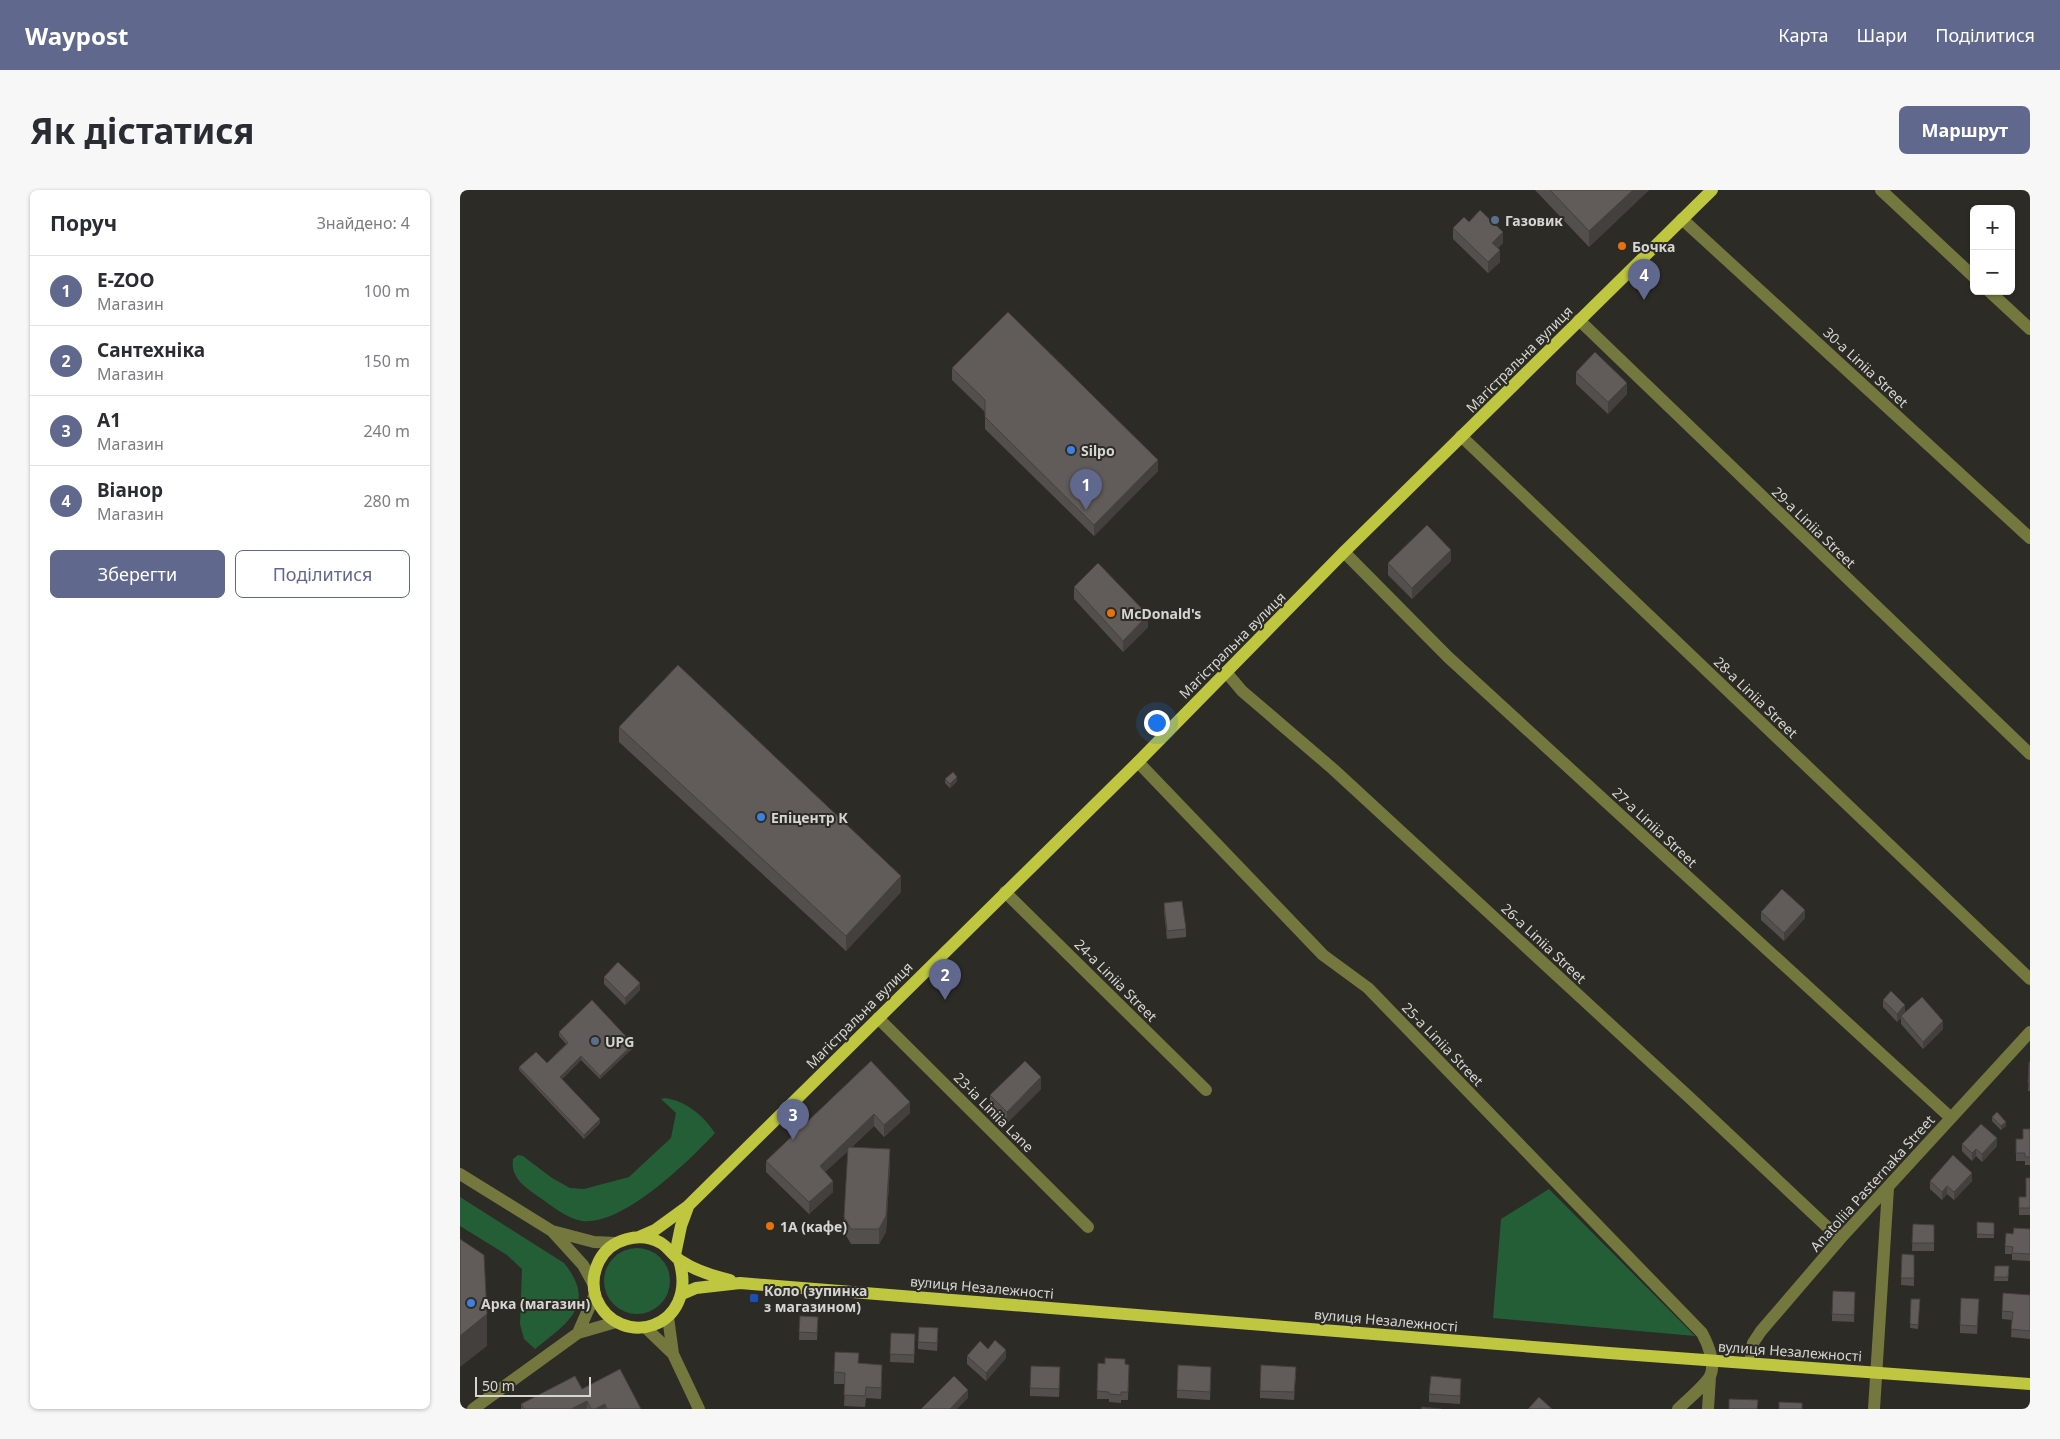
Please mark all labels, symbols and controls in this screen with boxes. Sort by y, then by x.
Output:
text: Waypost [25,19,128,52]
text: Карта [1778,23,1829,47]
text: Шари [1857,23,1907,47]
text: Поділитися [1935,23,2035,47]
button: Маршрут [1899,106,2030,154]
text: Як дістатися [30,107,255,154]
map controls [1970,205,2015,295]
button: + [1970,205,2015,250]
text: Поруч [50,209,117,237]
place label: Газовик [1505,211,1563,230]
text: Знайдено: 4 [317,212,410,234]
marker: Газовик [1489,214,1501,226]
place label: Бочка [1632,237,1675,256]
marker: Бочка [1616,240,1628,252]
button: − [1970,250,2015,295]
pin: 4 [1628,259,1660,300]
text: E-ZOO [97,267,155,293]
text: 1 [61,280,71,302]
text: 100 m [363,280,410,302]
text: Магазин [97,293,164,315]
street label: Магістральна вулиця [1462,302,1576,416]
street label: 30-a Liniia Street [1820,323,1912,411]
text: Сантехніка [97,337,205,363]
text: 2 [61,350,71,372]
text: 150 m [363,350,410,372]
text: Магазин [97,363,164,385]
text: А1 [97,407,121,433]
text: 3 [61,420,71,442]
text: 240 m [363,420,410,442]
text: Магазин [97,433,164,455]
place label: Silpo [1081,441,1115,460]
marker: Silpo [1065,444,1077,456]
pin: 1 [1070,469,1102,510]
text: Віанор [97,477,163,503]
street label: 29-a Liniia Street [1768,482,1860,572]
text: 4 [61,490,71,512]
text: 280 m [363,490,410,512]
text: Магазин [97,503,164,525]
button: Зберегти [50,550,225,598]
button: Поділитися [235,550,410,598]
street label: Магістральна вулиця [1175,588,1289,702]
place label: McDonald's [1121,604,1201,623]
marker: McDonald's [1105,607,1117,619]
street label: 28-a Liniia Street [1710,652,1802,742]
your location [1144,710,1170,736]
street label: 27-a Liniia Street [1609,783,1701,871]
place label: Епіцентр К [771,808,848,827]
marker: Епіцентр К [755,811,767,823]
street label: 26-a Liniia Street [1498,899,1590,987]
street label: 24-a Liniia Street [1071,935,1161,1025]
street label: Магістральна вулиця [802,958,916,1072]
pin: 2 [929,959,961,1000]
street label: 25-a Liniia Street [1398,998,1488,1090]
place label: UPG [605,1032,634,1051]
marker: UPG [589,1035,601,1047]
street label: 23-ia Liniia Lane [950,1068,1038,1156]
pin: 3 [777,1099,809,1140]
street label: Anatoliia Pasternaka Street [1806,1111,1938,1255]
place label: 1А (кафе) [780,1217,847,1236]
marker: 1А (кафе) [764,1220,776,1232]
street label: вулиця Незалежності [909,1271,1055,1303]
place label: Коло (зупинка з магазином) [764,1281,867,1316]
marker: Коло (зупинка з магазином) [748,1292,760,1304]
place label: Арка (магазин) [481,1294,591,1313]
marker: Арка (магазин) [465,1297,477,1309]
street label: вулиця Незалежності [1313,1304,1459,1336]
street label: вулиця Незалежності [1717,1336,1863,1366]
scale bar [475,1374,591,1397]
text: 50 m [482,1376,515,1395]

